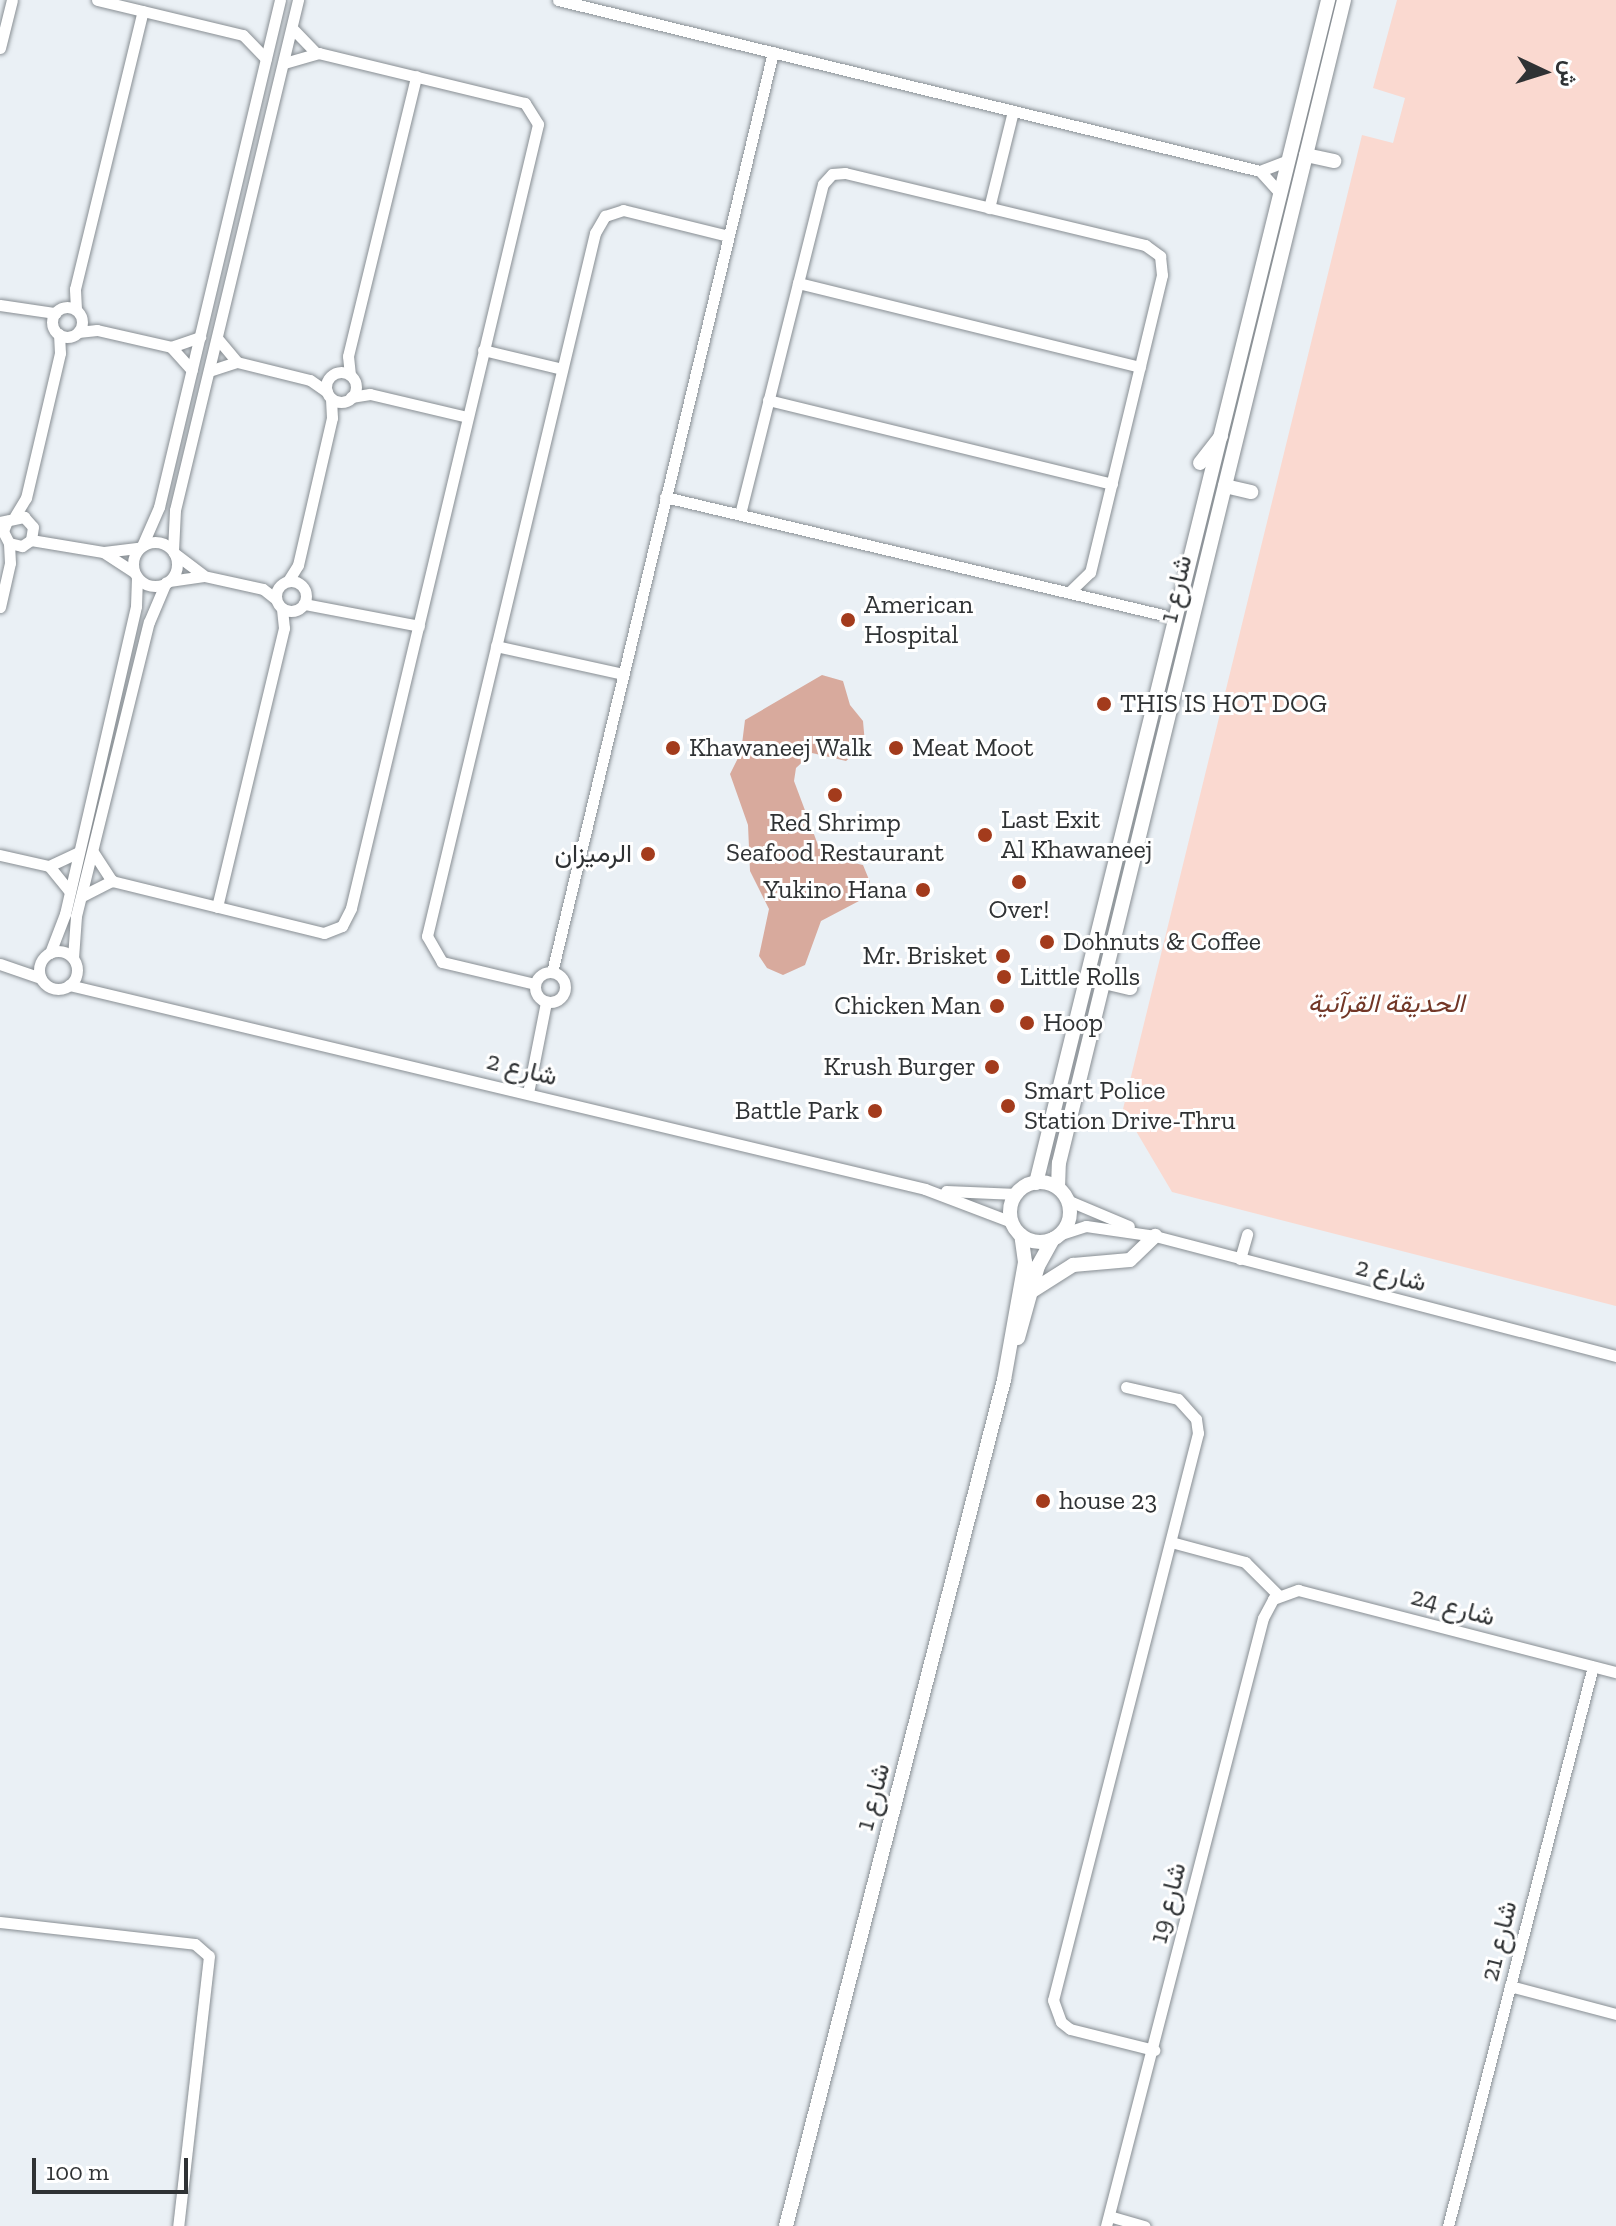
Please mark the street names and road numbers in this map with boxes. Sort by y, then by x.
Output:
street label: شارع 1 [1153,552,1199,626]
street label: شارع 2 [483,1045,561,1093]
street label: شارع 2 [1352,1251,1430,1299]
street label: شارع 24 [1408,1581,1498,1633]
street label: شارع 1 [849,1760,897,1834]
street label: شارع 19 [1143,1859,1193,1947]
street label: شارع 21 [1474,1898,1524,1984]

